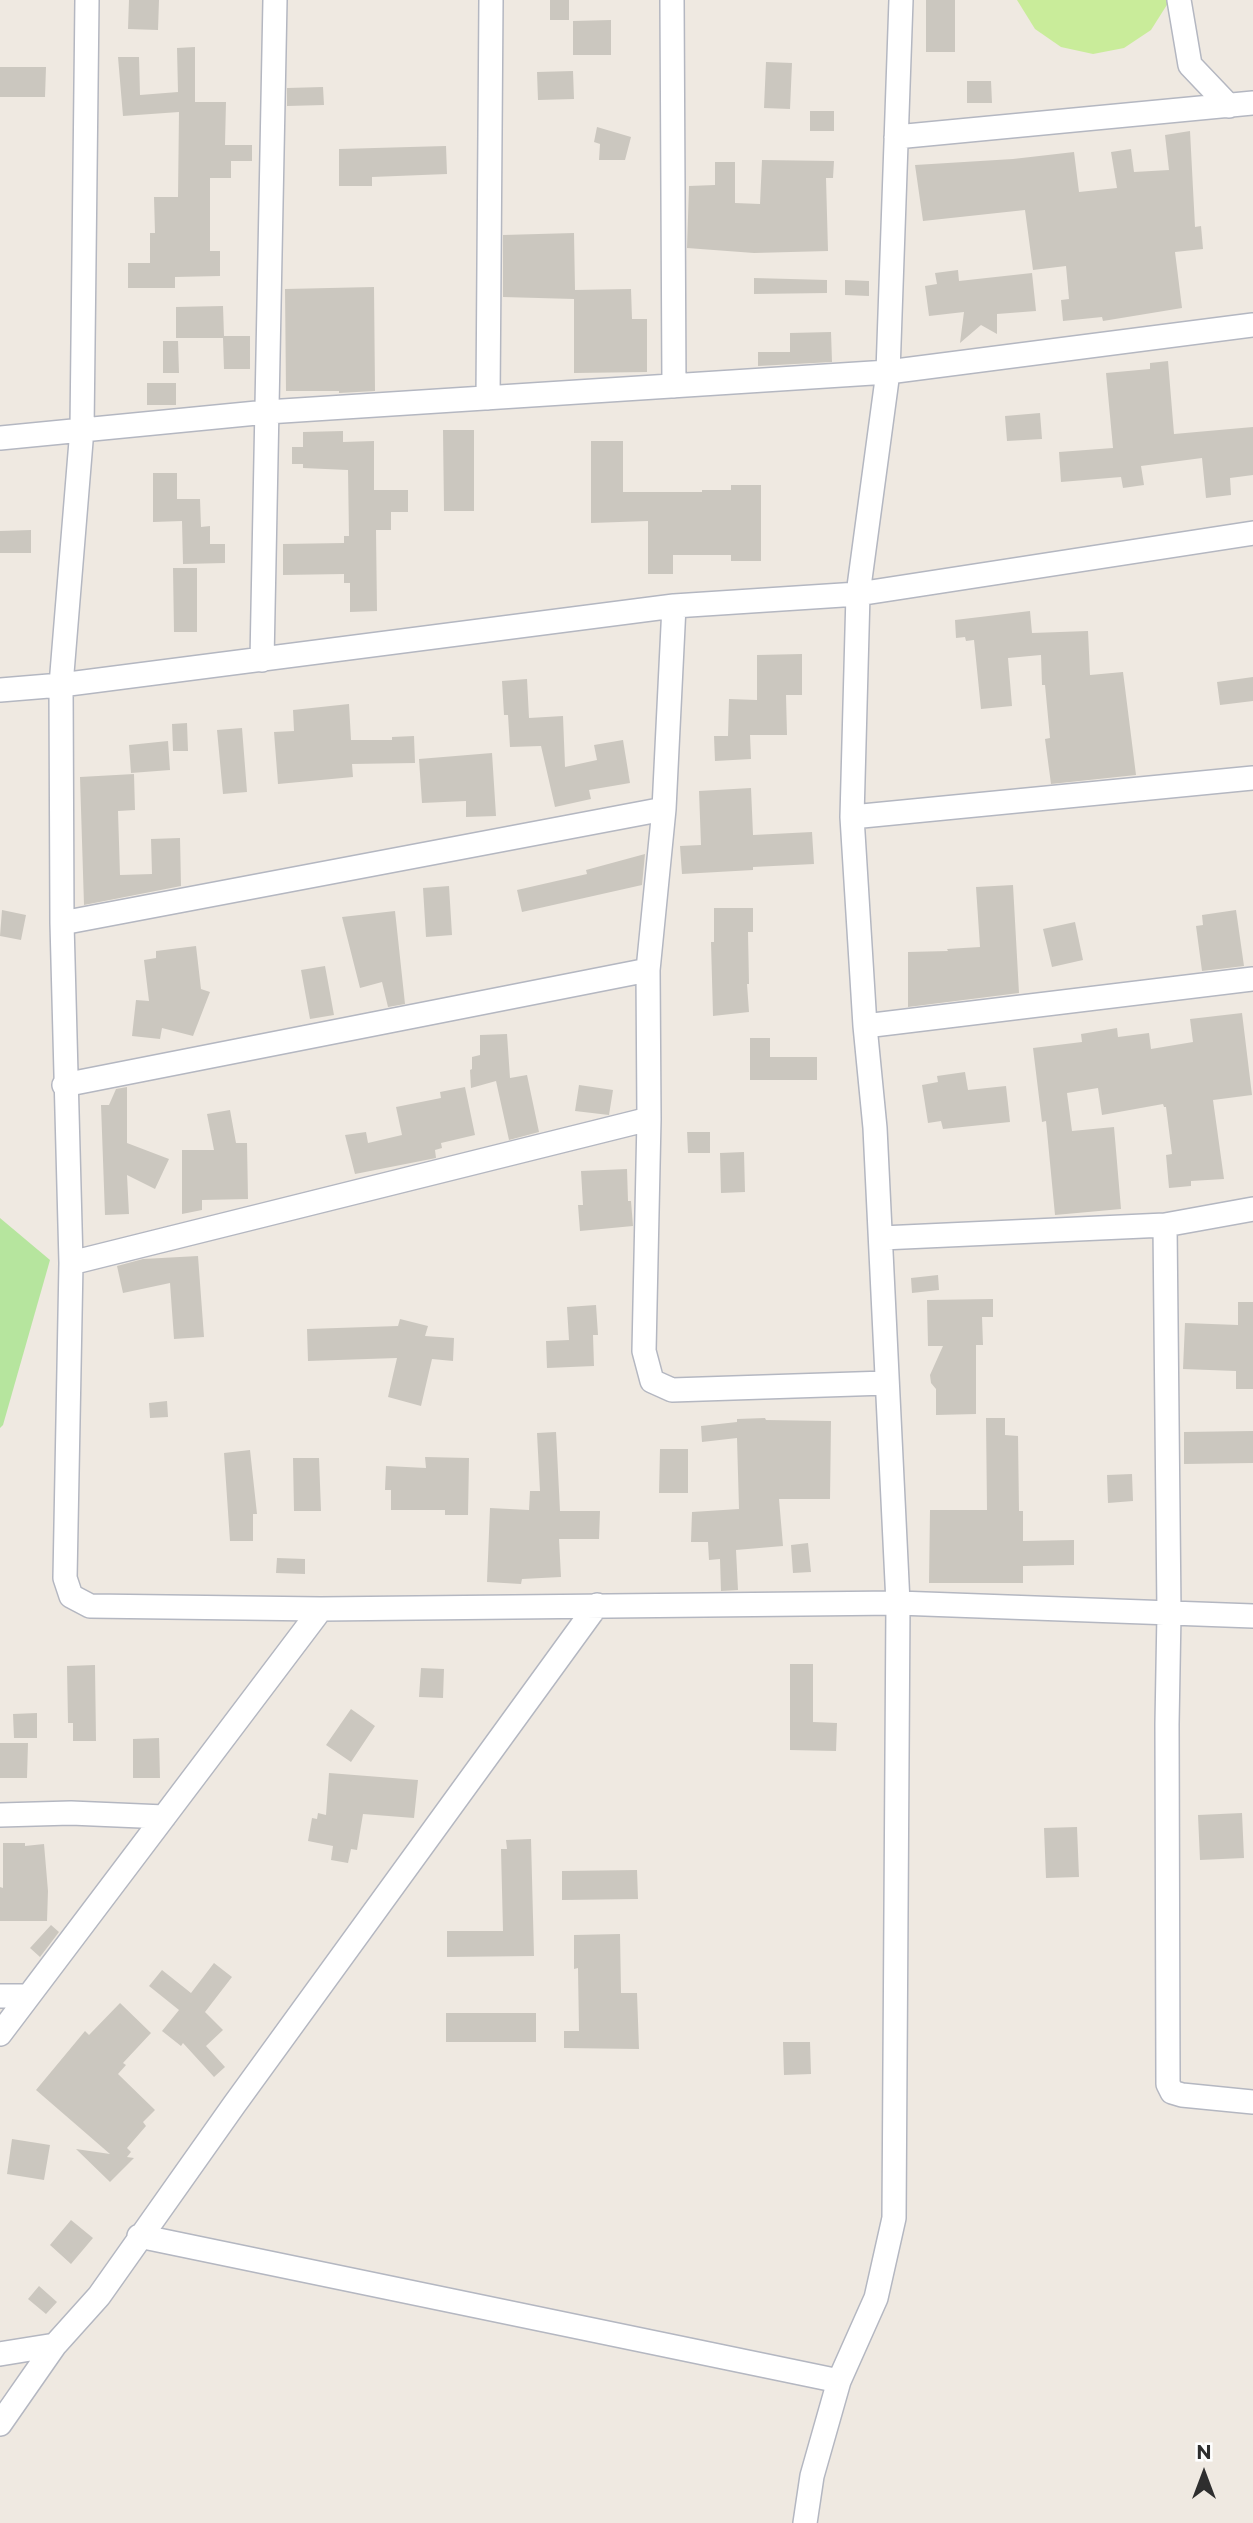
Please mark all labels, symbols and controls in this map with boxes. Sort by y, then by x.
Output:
north arrow [1169,2439,1239,2509]
text: N [1196,2441,1212,2464]

